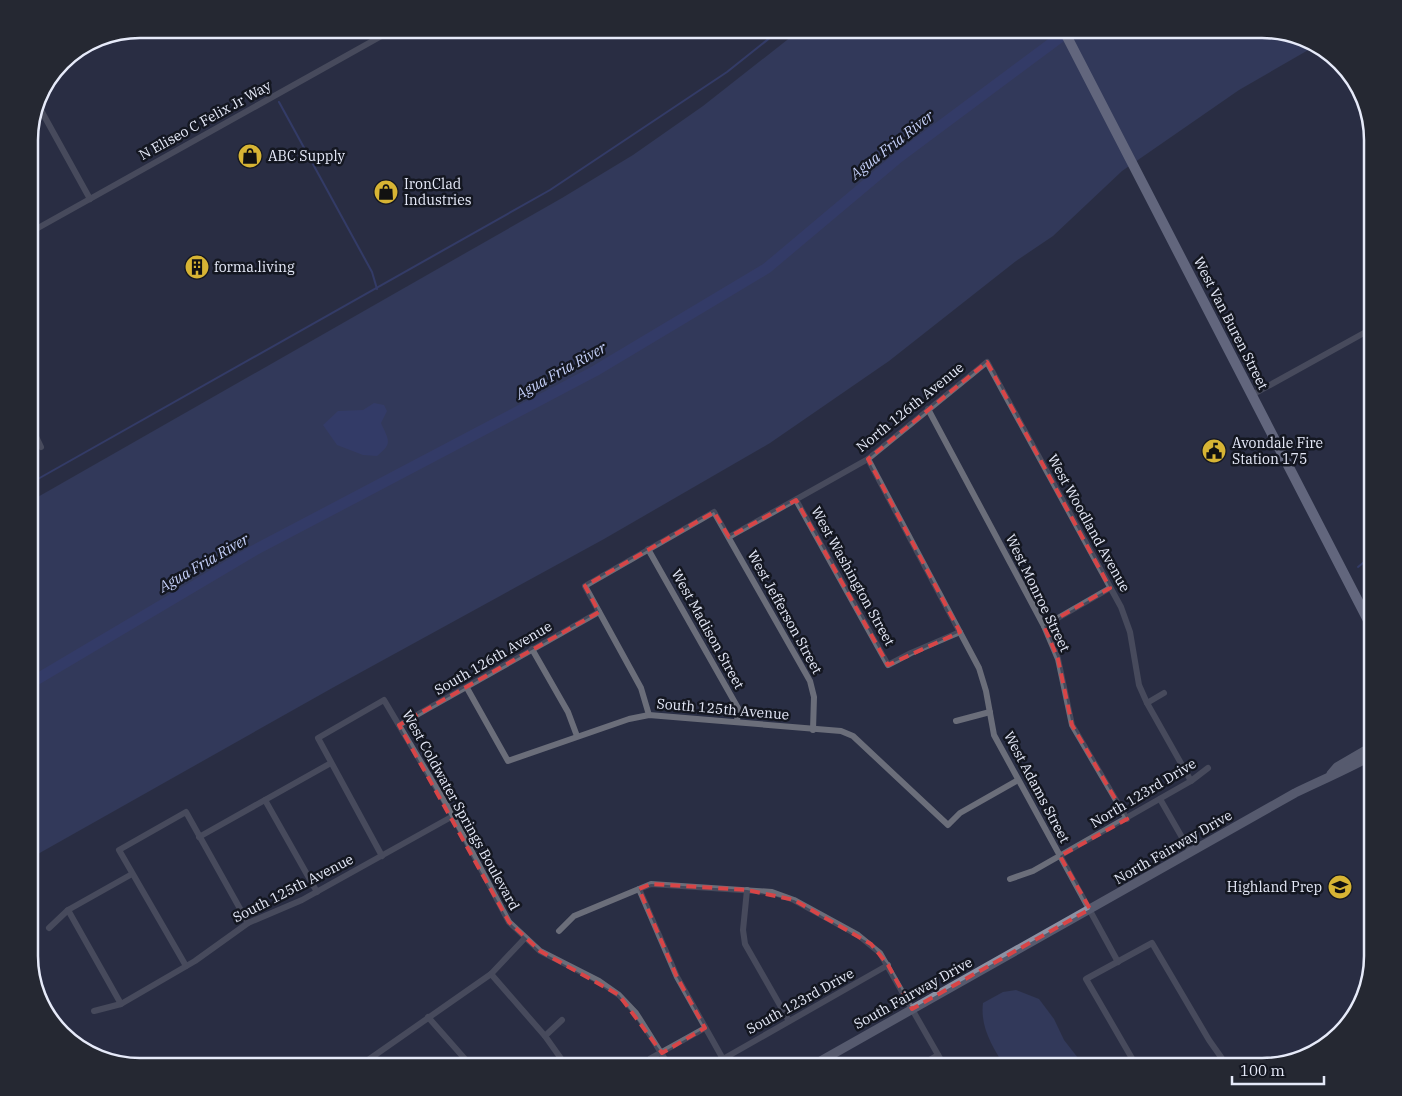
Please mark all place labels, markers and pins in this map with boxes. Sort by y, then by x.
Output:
shop icon: ABC Supply [237,143,263,169]
place label: ABC Supply [268,147,346,165]
place label: IronClad Industries [404,175,472,209]
shop icon: IronClad Industries [373,179,399,205]
building icon: forma.living [184,254,210,280]
place label: forma.living [214,258,295,276]
place label: Avondale Fire Station 175 [1232,434,1323,468]
public building icon: Avondale Fire Station 175 [1201,438,1227,464]
school or university icon: Highland Prep [1327,874,1353,900]
place label: Highland Prep [1227,878,1322,896]

